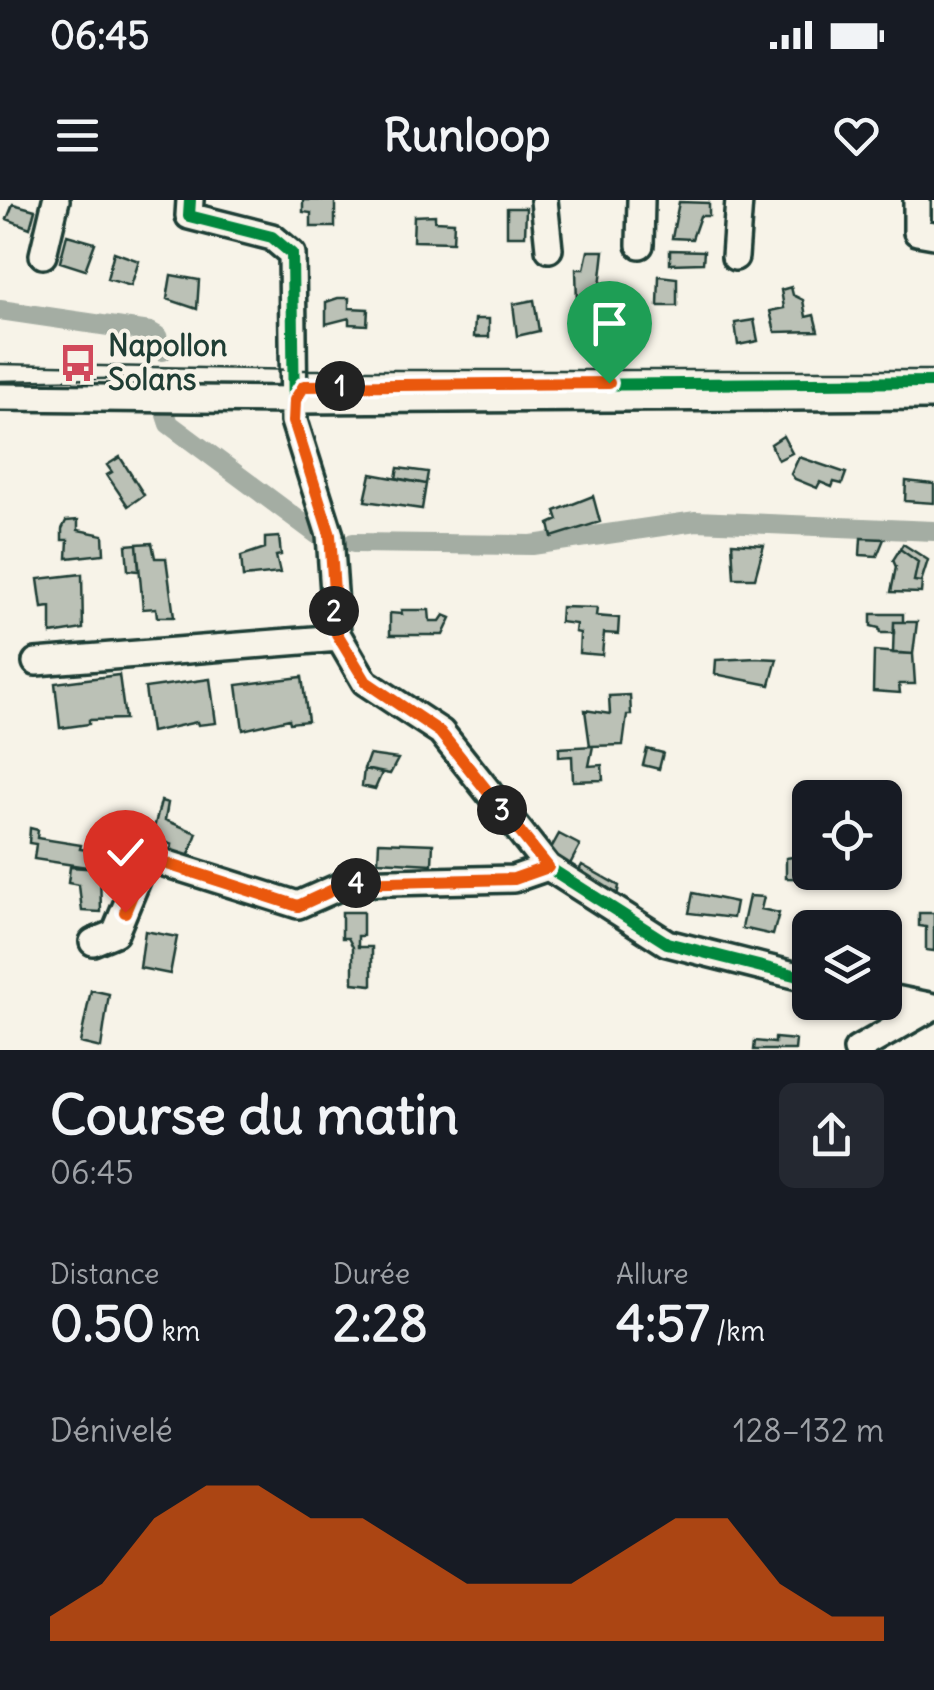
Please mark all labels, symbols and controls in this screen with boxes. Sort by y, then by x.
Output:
text: 06:45 [50,12,149,59]
text: Runloop [384,107,551,163]
icon: menu [50,108,105,163]
icon: heart [829,108,884,163]
pin [567,281,652,384]
icon: arrive [582,296,637,351]
place label: Napollon Solans [108,326,227,398]
bus stop icon: Napollon Solans [57,342,99,384]
pin: 1 [315,361,365,411]
text: 1 [334,368,346,404]
pin: 2 [309,586,359,636]
text: 2 [326,593,342,629]
map controls [792,780,902,1020]
button: locate [792,780,902,890]
pin: 3 [477,785,527,835]
text: 3 [494,792,510,828]
pin [83,810,168,913]
icon: check [98,825,153,880]
pin: 4 [331,858,381,908]
text: 4 [348,865,364,901]
button: layers [792,910,902,1020]
text: Course du matin [50,1080,459,1149]
button: share [779,1083,884,1188]
text: 06:45 [50,1152,134,1193]
text: Distance [50,1256,159,1292]
text: Durée [333,1256,410,1292]
text: Allure [616,1256,689,1292]
text: 0.50 [50,1292,155,1355]
text: 2:28 [333,1292,428,1355]
text: 4:57 [616,1292,709,1355]
text: km [155,1313,200,1349]
text: /km [709,1313,765,1349]
text: Dénivelé [50,1410,173,1451]
text: 128–132 m [733,1410,884,1451]

